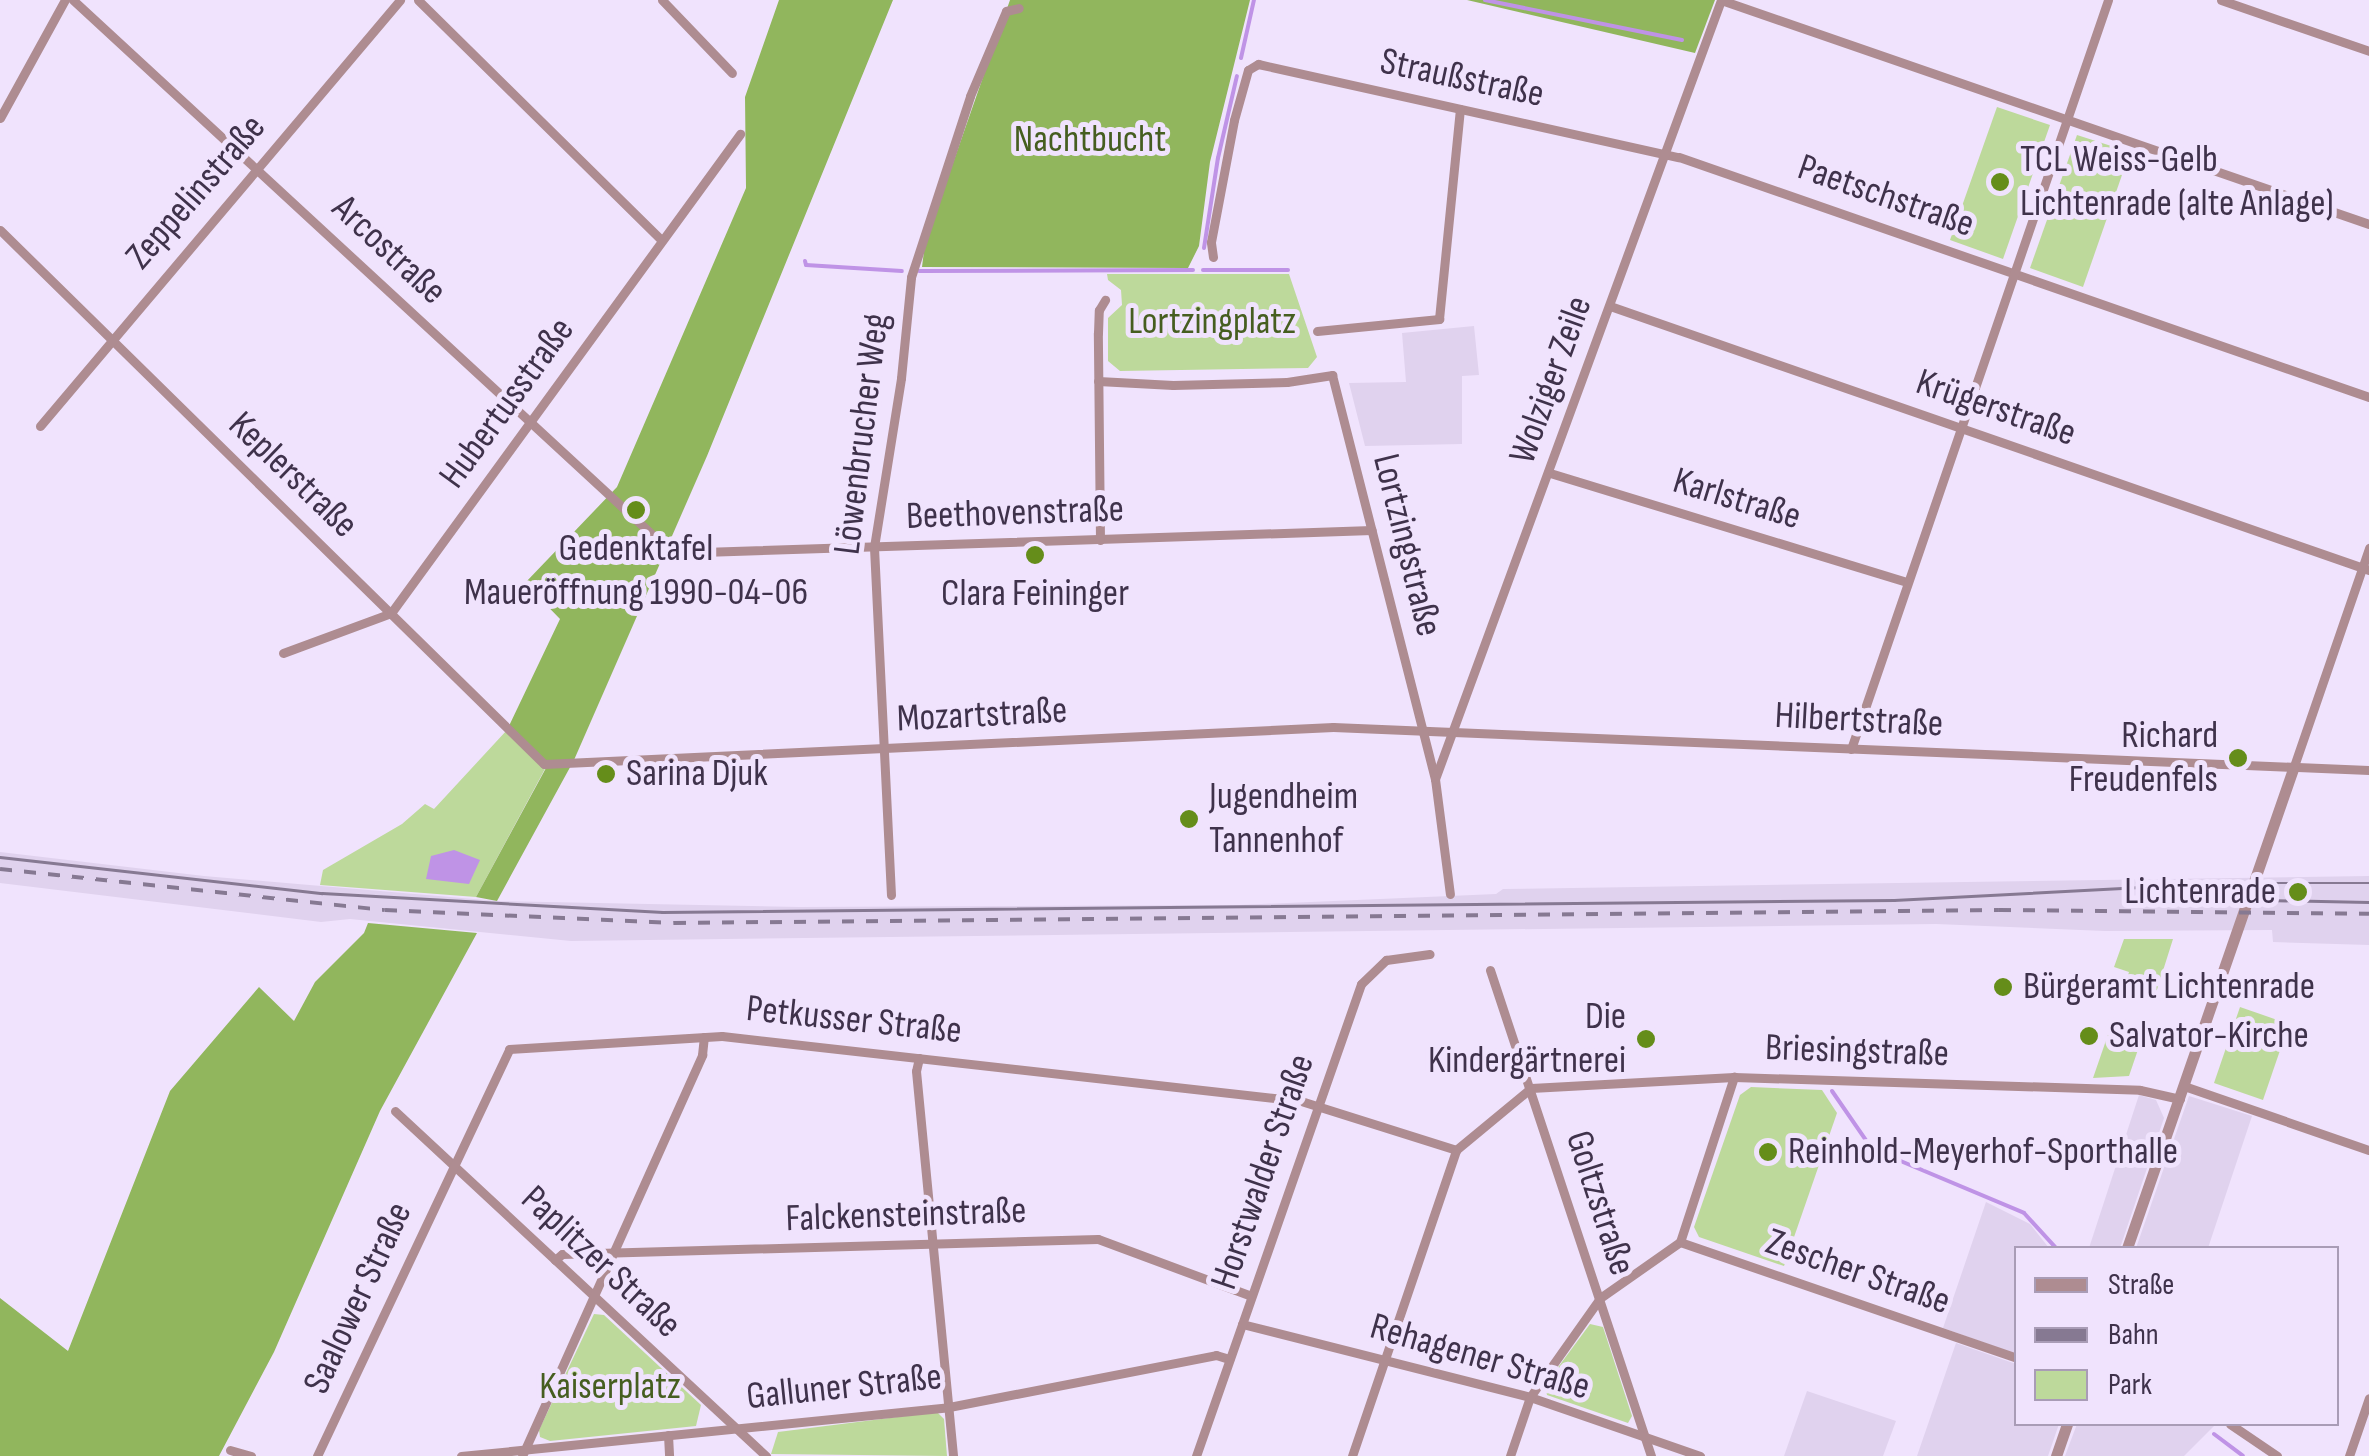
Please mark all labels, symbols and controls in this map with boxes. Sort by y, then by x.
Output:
street label: Straußstraße [1376,38,1548,118]
street label: Zeppelinstraße [117,106,275,278]
park label: Nachtbucht [1014,117,1166,163]
place label: TCL Weiss-Gelb Lichtenrade (alte Anlage) [2020,137,2334,226]
street label: Paetschstraße [1792,145,1980,247]
marker: TCL Weiss-Gelb Lichtenrade (alte Anlage) [1989,171,2011,193]
street label: Arcostraße [322,186,456,314]
street label: Wolziger Zeile [1500,290,1602,470]
park label: Lortzingplatz [1128,299,1296,345]
street label: Hubertusstraße [430,309,584,497]
street label: Löwenbrucher Weg [825,311,899,557]
street label: Krügerstraße [1910,359,2082,457]
street label: Keplerstraße [219,402,367,548]
street label: Lortzingstraße [1362,449,1452,641]
street label: Karlstraße [1668,458,1806,540]
street label: Beethovenstraße [905,486,1125,540]
marker: Gedenktafel Maueröffnung 1990-04-06 [625,499,647,521]
place label: Gedenktafel Maueröffnung 1990-04-06 [464,526,808,616]
marker: Clara Feininger [1024,544,1046,566]
place label: Clara Feininger [941,571,1129,617]
street label: Mozartstraße [896,688,1068,742]
street label: Hilbertstraße [1774,693,1944,747]
place label: Richard Freudenfels [2069,713,2218,802]
marker: Richard Freudenfels [2227,747,2249,769]
place label: Sarina Djuk [626,751,768,797]
marker: Sarina Djuk [595,763,617,785]
place label: Jugendheim Tannenhof [1209,774,1358,864]
marker: Jugendheim Tannenhof [1178,808,1200,830]
place label: Lichtenrade [2124,869,2276,915]
marker: Lichtenrade [2285,879,2311,905]
place label: Bürgeramt Lichtenrade [2023,964,2315,1010]
marker: Bürgeramt Lichtenrade [1992,976,2014,998]
street label: Petkusser Straße [744,986,964,1054]
place label: Die Kindergärtnerei [1428,994,1626,1084]
place label: Salvator-Kirche [2109,1013,2309,1059]
street label: Briesingstraße [1764,1025,1950,1077]
marker: Salvator-Kirche [2078,1025,2100,1047]
marker: Die Kindergärtnerei [1635,1028,1657,1050]
street label: Horstwalder Straße [1202,1049,1324,1295]
street label: Goltzstraße [1555,1125,1645,1281]
place label: Reinhold-Meyerhof-Sporthalle [1788,1129,2178,1175]
marker: Reinhold-Meyerhof-Sporthalle [1757,1141,1779,1163]
street label: Paplitzer Straße [512,1176,690,1348]
street label: Falckensteinstraße [785,1188,1027,1242]
street label: Saalower Straße [294,1195,422,1401]
street label: Zescher Straße [1760,1219,1956,1325]
legend [2014,1246,2339,1426]
text: Straße [2108,1267,2174,1303]
street label: Rehagener Straße [1365,1304,1595,1410]
text: Bahn [2108,1317,2159,1353]
street label: Galluner Straße [744,1354,944,1420]
park label: Kaiserplatz [539,1364,681,1410]
text: Park [2108,1367,2152,1403]

